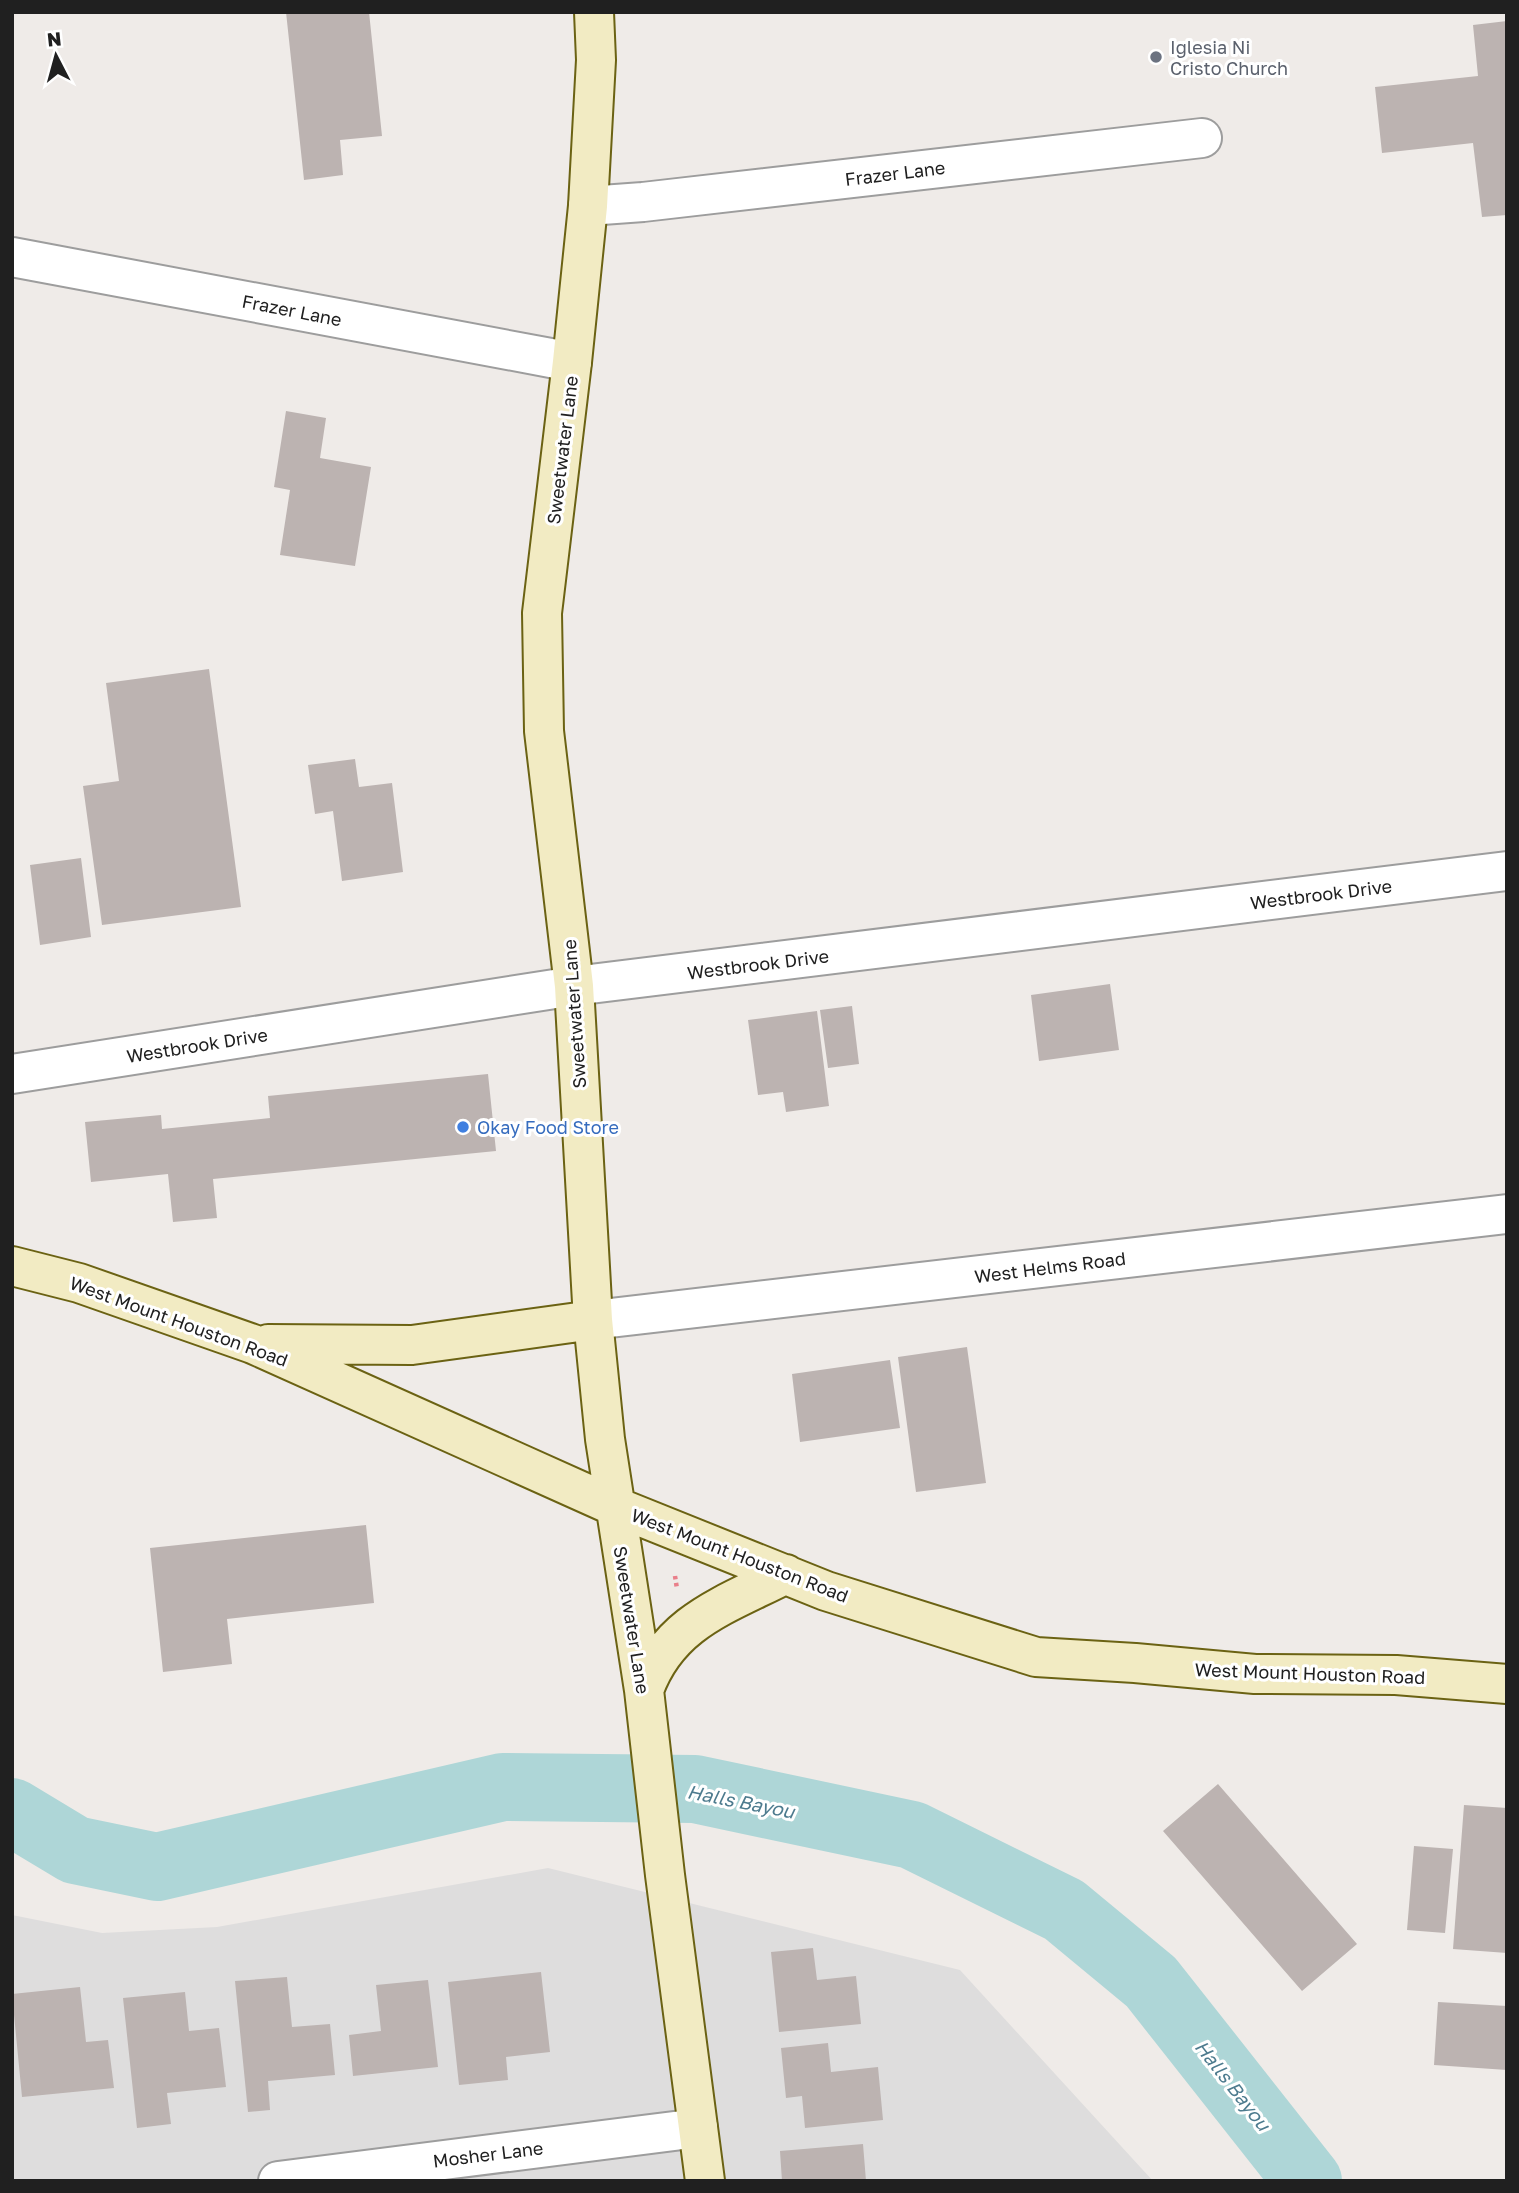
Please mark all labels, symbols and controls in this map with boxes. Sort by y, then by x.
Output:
north arrow [21,21,91,91]
text: N [46,26,63,51]
place label: Iglesia Ni Cristo Church [1170,36,1288,79]
marker: Iglesia Ni Cristo Church [1148,49,1164,65]
street label: Frazer Lane [844,156,946,190]
street label: Frazer Lane [240,290,344,330]
street label: Sweetwater Lane [542,374,582,526]
street label: Westbrook Drive [1249,874,1393,914]
street label: Sweetwater Lane [558,939,590,1089]
street label: Westbrook Drive [686,944,830,984]
street label: Westbrook Drive [125,1023,269,1067]
place label: Okay Food Store [477,1116,619,1138]
marker: Okay Food Store [455,1119,471,1135]
street label: West Helms Road [973,1247,1127,1287]
street label: West Mount Houston Road [67,1271,291,1371]
street label: West Mount Houston Road [628,1503,852,1607]
street label: Sweetwater Lane [609,1544,655,1696]
street label: West Mount Houston Road [1194,1658,1426,1688]
water label: Halls Bayou [686,1779,798,1823]
water label: Halls Bayou [1191,2035,1276,2136]
street label: Mosher Lane [432,2136,544,2172]

